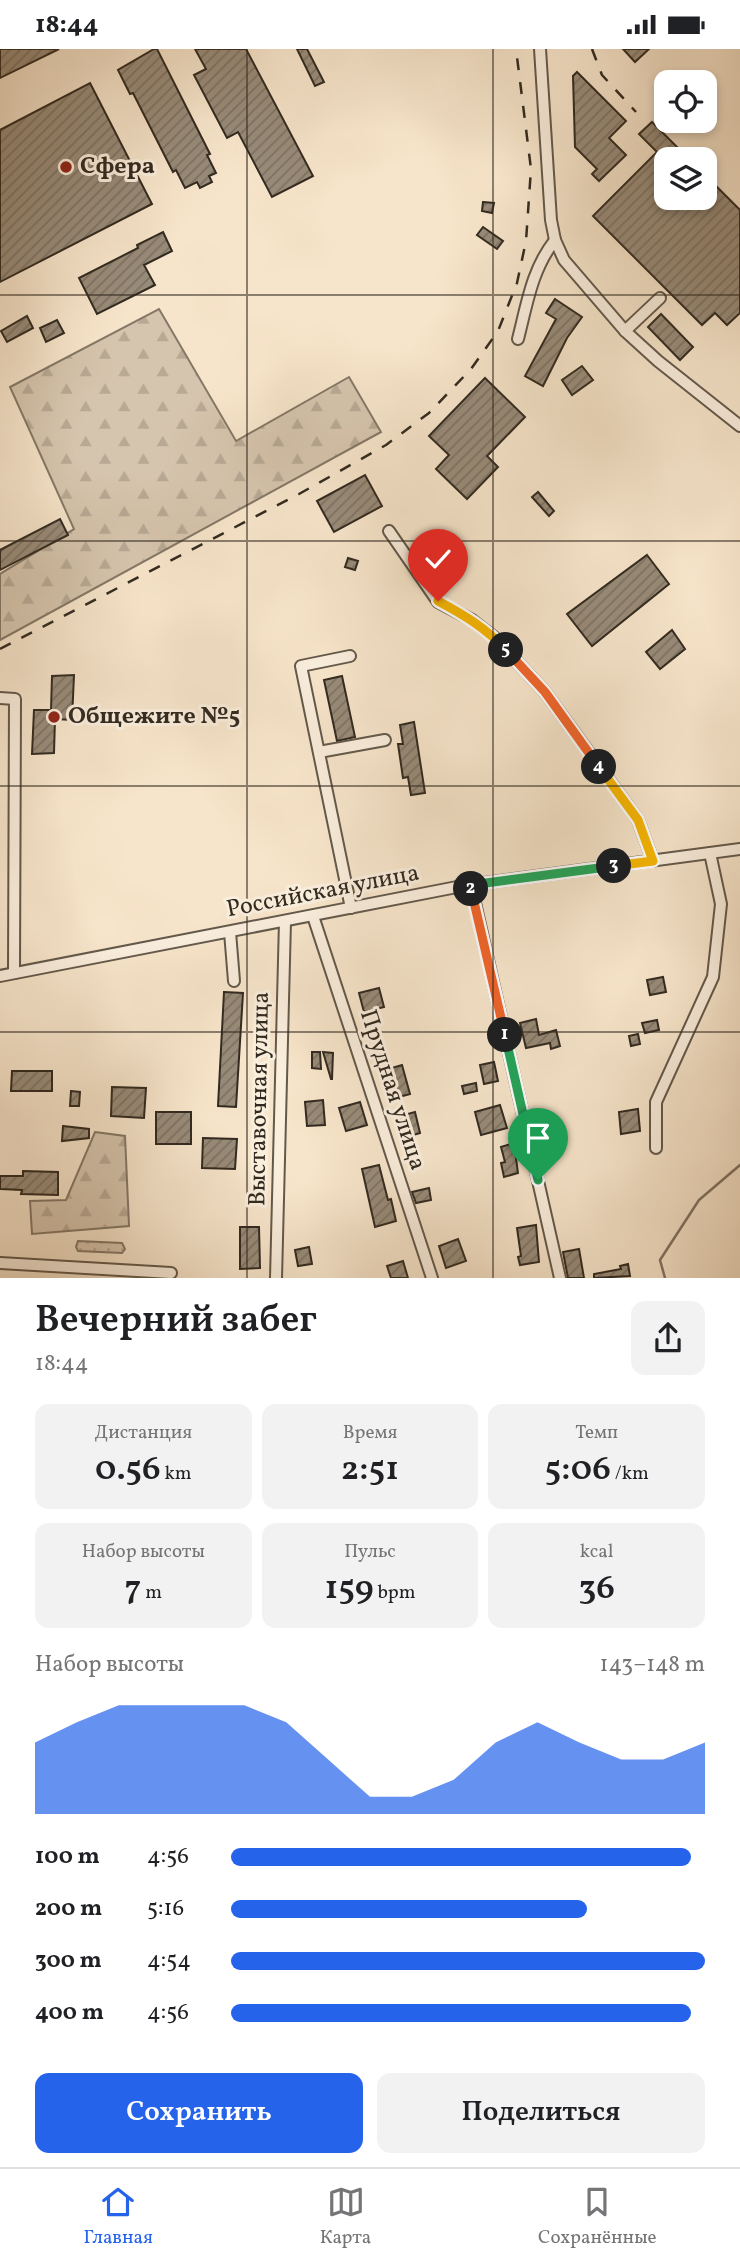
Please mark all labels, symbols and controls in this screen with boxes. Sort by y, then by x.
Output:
text: 18:44 [35,7,99,43]
map controls [654,70,717,210]
button: locate [654,70,717,133]
button: layers [654,147,717,210]
place label: Сфера [80,150,155,184]
marker: Сфера [58,159,74,175]
pin [408,529,468,601]
icon: check [419,540,457,578]
pin: 5 [489,633,524,667]
text: 5 [501,636,510,662]
place label: Общежите №5 [68,700,240,734]
marker: Общежите №5 [46,709,62,725]
pin: 4 [582,749,616,785]
text: 4 [593,753,604,779]
pin: 3 [596,849,632,883]
text: 3 [609,852,618,878]
street label: Российская улица [224,857,422,927]
pin: 2 [454,871,489,907]
text: 2 [466,875,475,901]
street label: Выставочная улица [241,991,279,1207]
street label: Прудная улица [350,1005,434,1175]
pin: 1 [488,1017,522,1053]
text: 1 [501,1021,508,1047]
pin [508,1108,568,1180]
icon: arrive [519,1119,557,1157]
text: Вечерний забег [35,1295,317,1348]
button: share [631,1301,705,1375]
text: 18:44 [35,1348,89,1380]
text: Дистанция [94,1420,192,1446]
text: Время [343,1420,397,1446]
text: Темп [575,1420,618,1446]
text: 0.56 [95,1446,161,1494]
text: 2:51 [341,1446,399,1494]
text: 5:06 [545,1446,611,1494]
text: km [161,1461,192,1487]
text: /km [611,1461,649,1487]
text: Набор высоты [82,1539,205,1565]
text: Пульс [344,1539,396,1565]
text: kcal [580,1539,614,1565]
text: 7 [125,1565,141,1613]
text: 159 [324,1565,374,1613]
text: 36 [578,1565,615,1613]
text: m [141,1580,162,1606]
text: bpm [374,1580,416,1606]
text: Набор высоты [35,1649,184,1681]
text: 143–148 m [600,1649,705,1681]
text: 100 m [35,1841,100,1873]
text: 4:56 [147,1841,189,1873]
text: 200 m [35,1893,102,1925]
text: 5:16 [147,1893,184,1925]
text: 300 m [35,1945,102,1977]
text: 4:54 [147,1945,191,1977]
text: 400 m [35,1997,104,2029]
text: 4:56 [147,1997,189,2029]
button: Сохранить [35,2073,363,2153]
button: Поделиться [377,2073,705,2153]
tab: Главная [83,2183,153,2251]
tab: Карта [320,2183,371,2251]
tab: Сохранённые [538,2183,657,2251]

